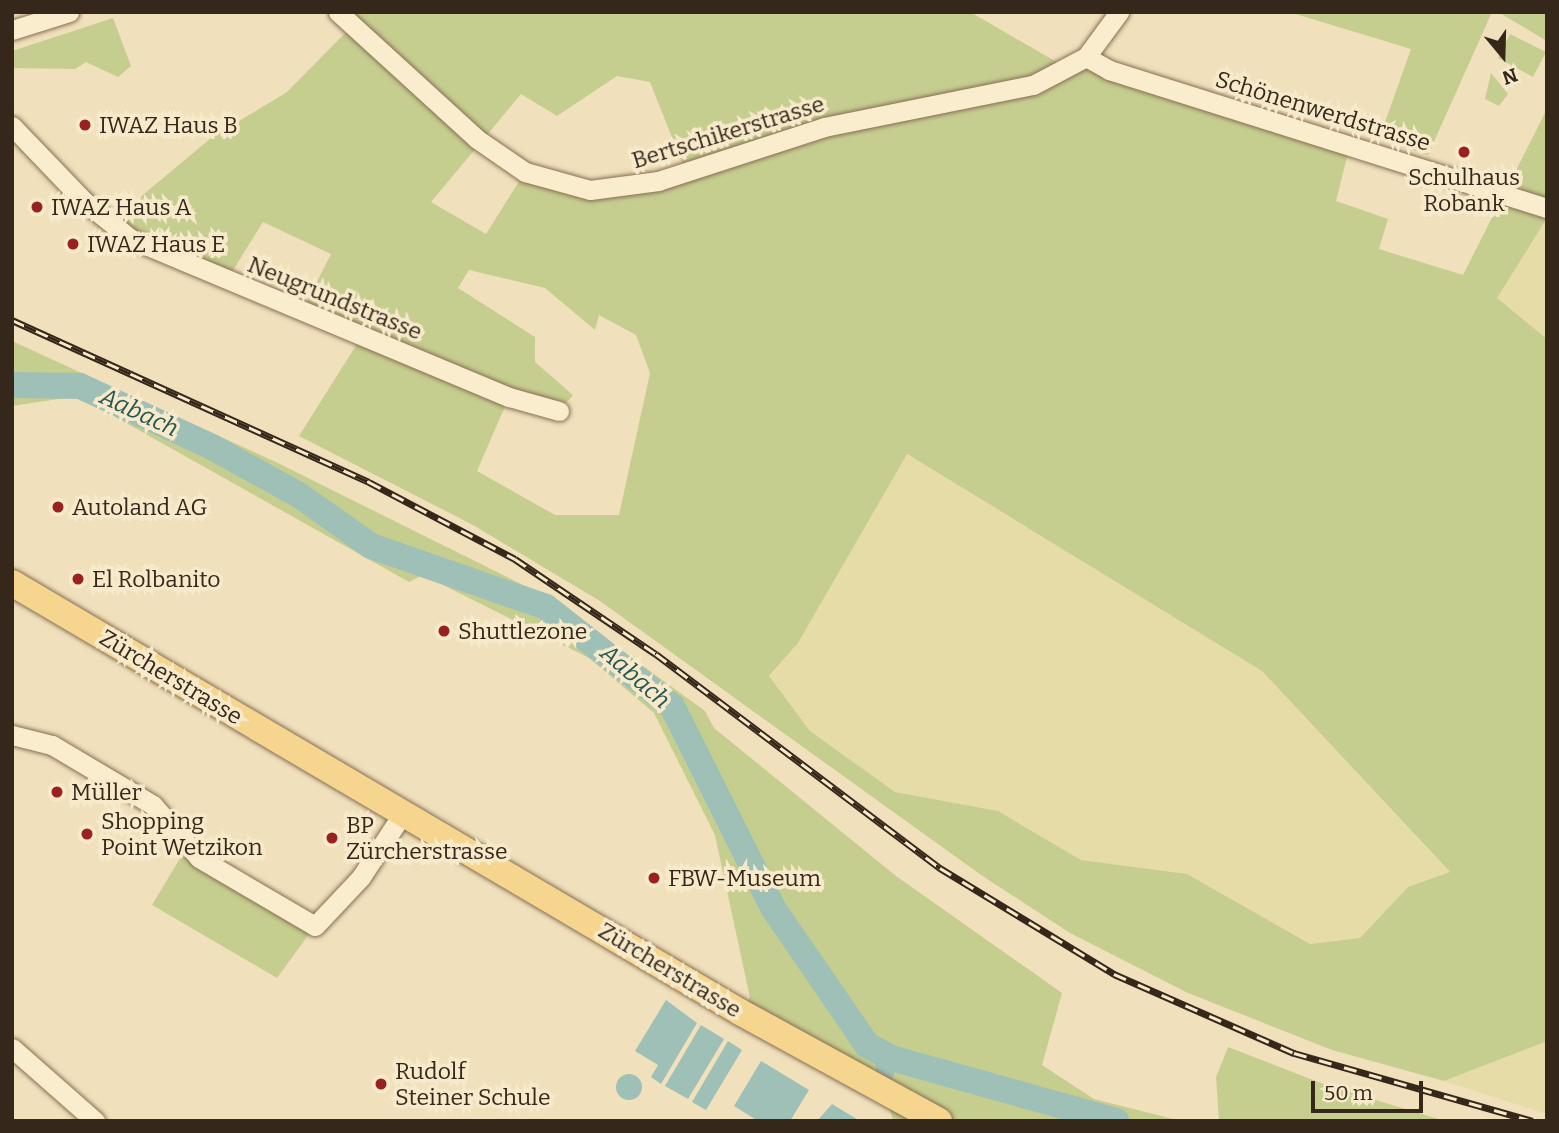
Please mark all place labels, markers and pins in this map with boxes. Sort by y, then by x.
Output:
place label: IWAZ Haus B [99,111,238,139]
marker: IWAZ Haus B [77,117,93,133]
marker: Schulhaus Robank [1456,144,1472,160]
place label: Schulhaus Robank [1408,163,1520,217]
place label: IWAZ Haus A [51,193,191,221]
marker: IWAZ Haus A [29,199,45,215]
place label: IWAZ Haus E [87,230,225,258]
marker: IWAZ Haus E [65,236,81,252]
place label: Autoland AG [72,493,207,521]
marker: Autoland AG [50,499,66,515]
place label: El Rolbanito [92,565,221,593]
marker: El Rolbanito [70,571,86,587]
place label: Shuttlezone [458,617,587,645]
marker: Shuttlezone [436,623,452,639]
place label: Müller [71,778,142,806]
marker: Müller [49,784,65,800]
place label: Shopping Point Wetzikon [101,807,263,861]
place label: BP Zürcherstrasse [346,811,508,865]
marker: Shopping Point Wetzikon [79,826,95,842]
marker: BP Zürcherstrasse [324,830,340,846]
place label: FBW-Museum [668,864,821,892]
marker: FBW-Museum [646,870,662,886]
place label: Rudolf Steiner Schule [395,1057,550,1111]
marker: Rudolf Steiner Schule [373,1076,389,1092]

